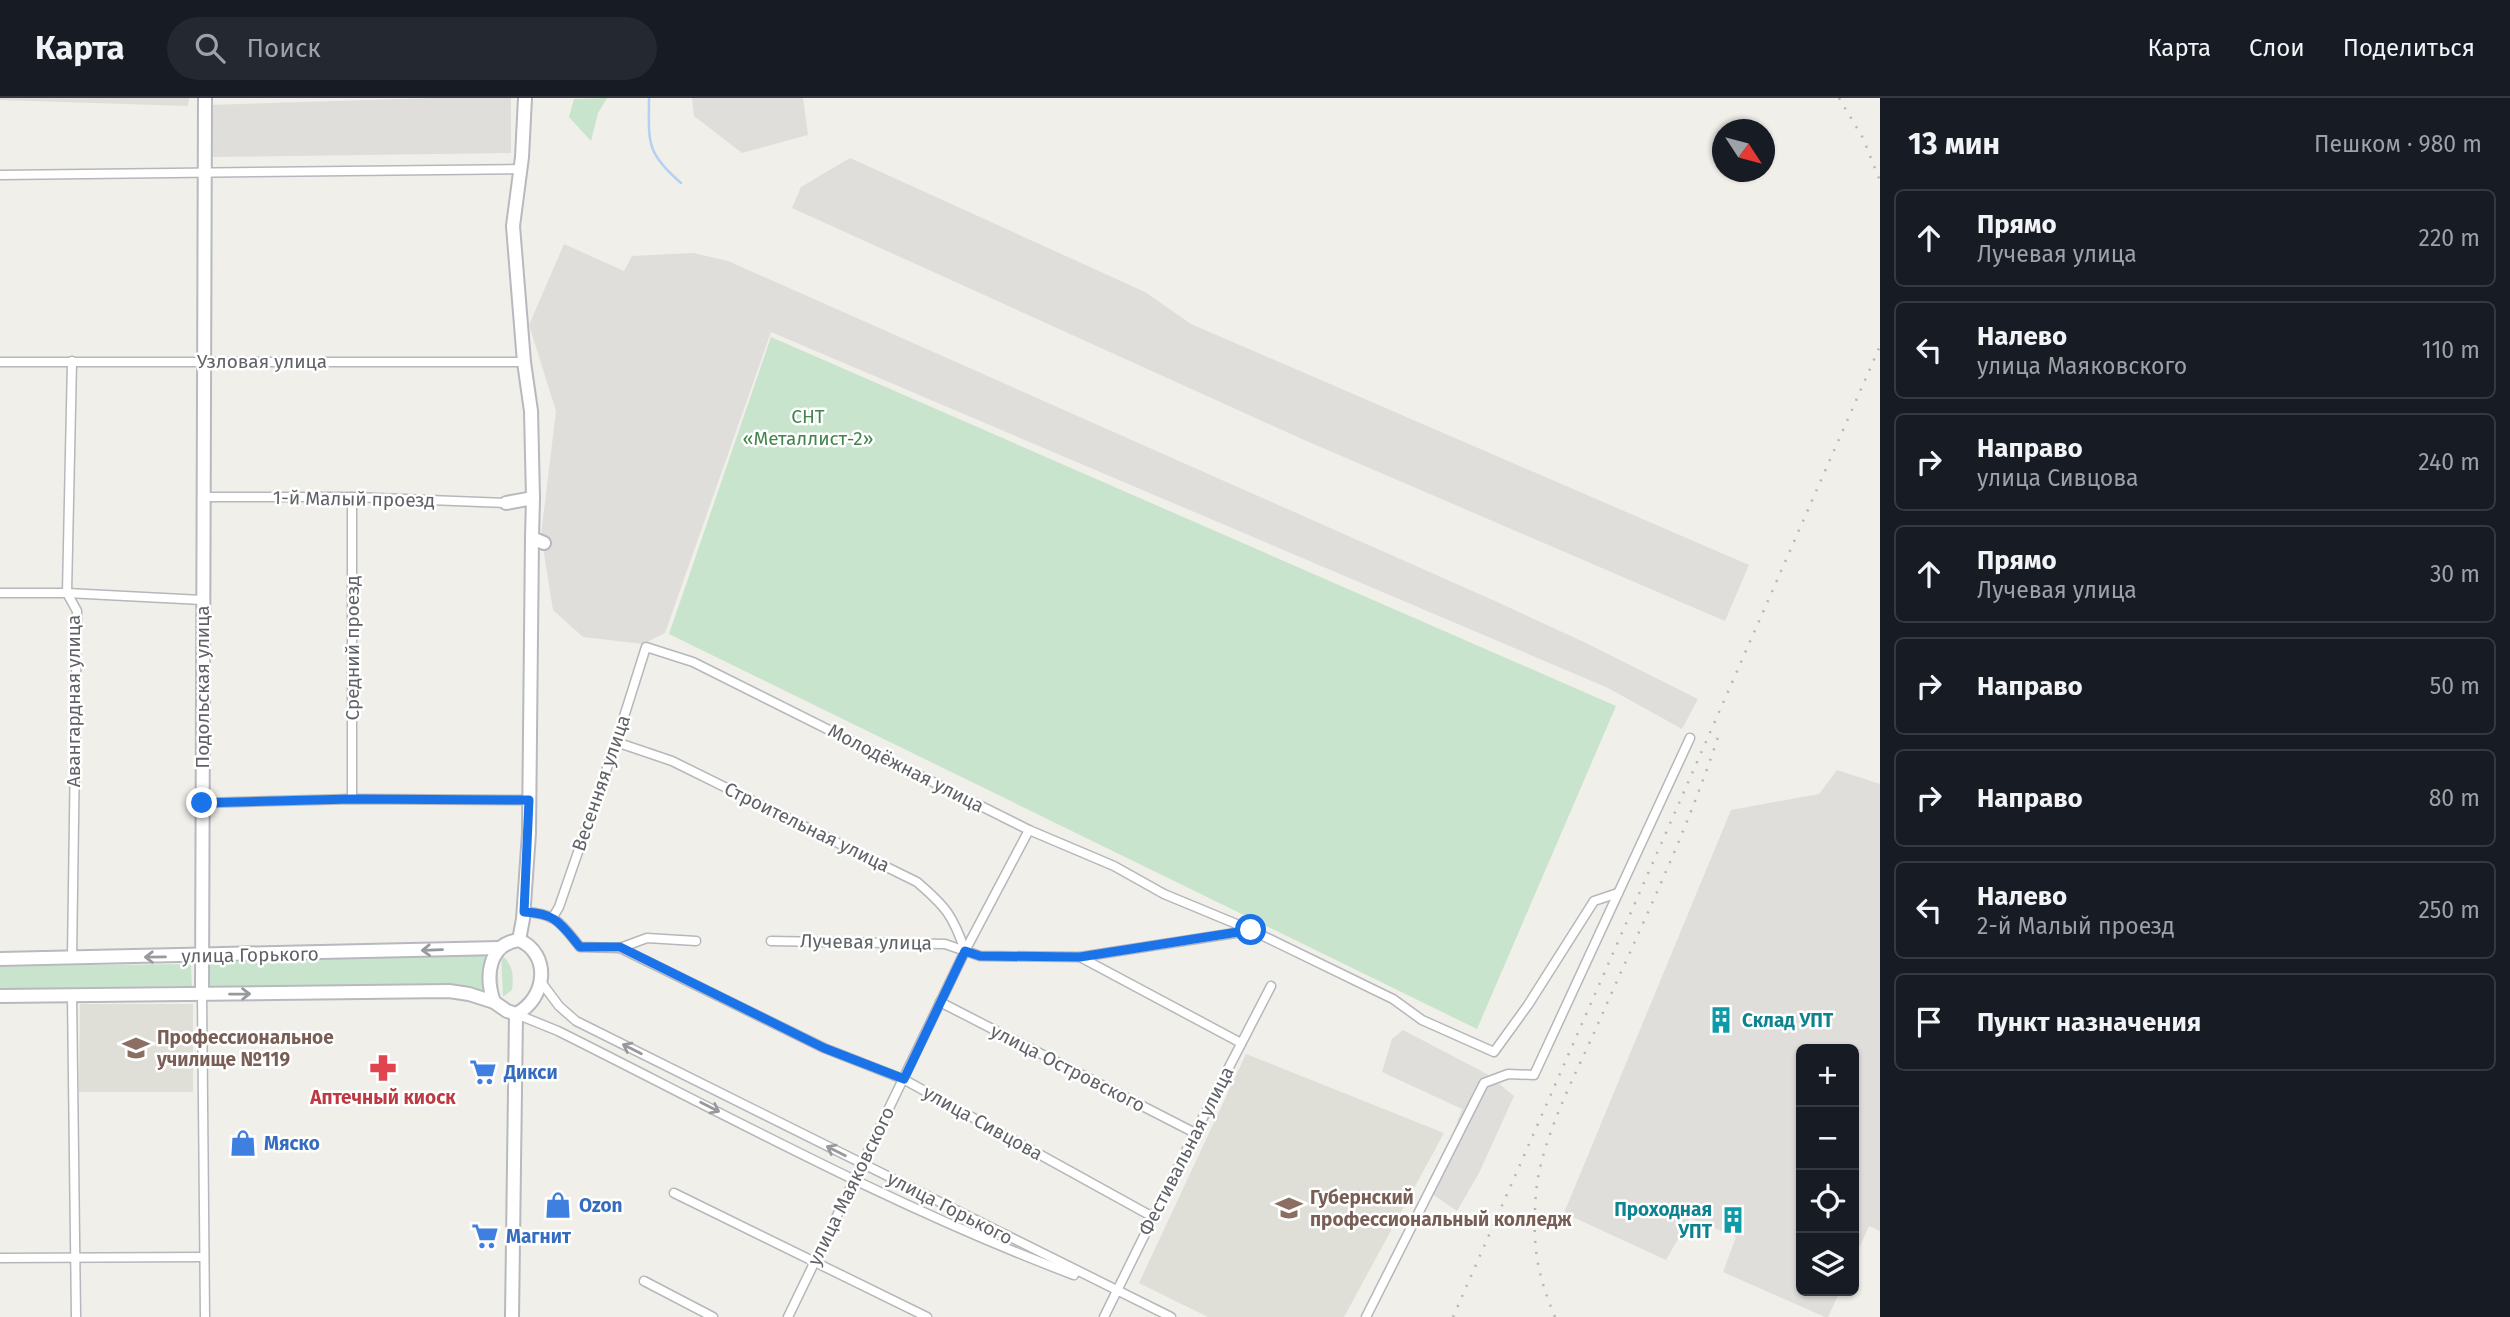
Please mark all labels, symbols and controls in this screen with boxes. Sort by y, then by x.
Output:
search box [167,17,657,80]
text: Карта [35,28,125,68]
icon: search [191,29,229,67]
text: Поиск [247,33,321,64]
text: Карта [2147,34,2211,62]
text: Слои [2249,34,2305,62]
text: Поделиться [2343,34,2475,62]
north arrow [1712,119,1775,182]
text: 13 мин [1908,126,2000,162]
text: Пешком · 980 m [2314,130,2482,158]
text: Прямо [1977,209,2057,240]
icon: ahead [1910,219,1948,257]
text: 220 m [2419,224,2480,252]
text: Лучевая улица [1977,240,2137,268]
text: Налево [1977,321,2067,352]
icon: left [1910,331,1948,369]
text: 110 m [2422,336,2480,364]
street label: Узловая улица [197,350,327,373]
text: улица Маяковского [1977,352,2187,380]
park label: СНТ «Металлист-2» [743,405,873,450]
text: Направо [1977,433,2083,464]
icon: right [1910,443,1948,481]
text: 240 m [2418,448,2480,476]
text: улица Сивцова [1977,464,2138,492]
street label: 1-й Малый проезд [273,486,435,512]
text: Прямо [1977,545,2057,576]
icon: ahead [1910,555,1948,593]
text: 30 m [2430,560,2480,588]
street label: Средний проезд [341,575,364,721]
text: Лучевая улица [1977,576,2137,604]
street label: Подольская улица [191,605,214,769]
street label: Авангардная улица [62,615,85,787]
icon: right [1910,667,1948,705]
text: Направо [1977,671,2083,702]
text: 50 m [2430,672,2480,700]
street label: Весенняя улица [567,712,635,854]
street label: Молодёжная улица [824,719,988,817]
street label: Строительная улица [721,777,893,877]
icon: right [1910,779,1948,817]
text: Направо [1977,783,2083,814]
text: 80 m [2429,784,2480,812]
route end [186,787,217,818]
text: Налево [1977,881,2067,912]
icon: left [1910,891,1948,929]
text: 250 m [2418,896,2480,924]
text: 2-й Малый проезд [1977,912,2175,940]
route start [1235,914,1266,945]
street label: Лучевая улица [800,929,932,955]
street label: улица Горького [181,942,319,968]
one-way arrow [421,943,444,956]
one-way arrow [144,950,167,964]
one-way arrow [228,987,251,1000]
icon: arrive [1910,1003,1948,1041]
building icon: Склад УПТ [1706,1005,1736,1035]
text: Пункт назначения [1977,1007,2201,1038]
place label: Склад УПТ [1742,1009,1834,1032]
street label: улица Островского [987,1019,1149,1117]
place label: Профессиональное училище №119 [156,1026,334,1071]
school or university icon: Профессиональное училище №119 [121,1033,151,1063]
one-way arrow [622,1041,643,1055]
map controls [1796,1044,1859,1296]
button: + [1796,1044,1859,1107]
pharmacy icon: Аптечный киоск [368,1053,398,1083]
supermarket icon: Дикси [468,1057,498,1087]
place label: Дикси [503,1061,558,1084]
street label: Фестивальная улица [1133,1063,1239,1239]
street label: улица Сивцова [919,1081,1047,1165]
place label: Аптечный киоск [309,1086,456,1109]
one-way arrow [699,1101,720,1115]
street label: улица Маяковского [803,1103,899,1269]
button: − [1796,1107,1859,1170]
shop icon: Мяско [228,1128,258,1158]
place label: Мяско [264,1132,320,1155]
one-way arrow [826,1144,847,1158]
street label: улица Горького [884,1167,1016,1249]
button: locate [1796,1170,1859,1233]
place label: Губернский профессиональный колледж [1310,1186,1572,1231]
shop icon: Ozon [543,1190,573,1220]
school or university icon: Губернский профессиональный колледж [1274,1193,1304,1223]
place label: Ozon [579,1194,623,1217]
place label: Проходная УПТ [1614,1198,1713,1243]
building icon: Проходная УПТ [1718,1205,1748,1235]
supermarket icon: Магнит [470,1221,500,1251]
place label: Магнит [506,1225,572,1248]
button: layers [1796,1233,1859,1296]

